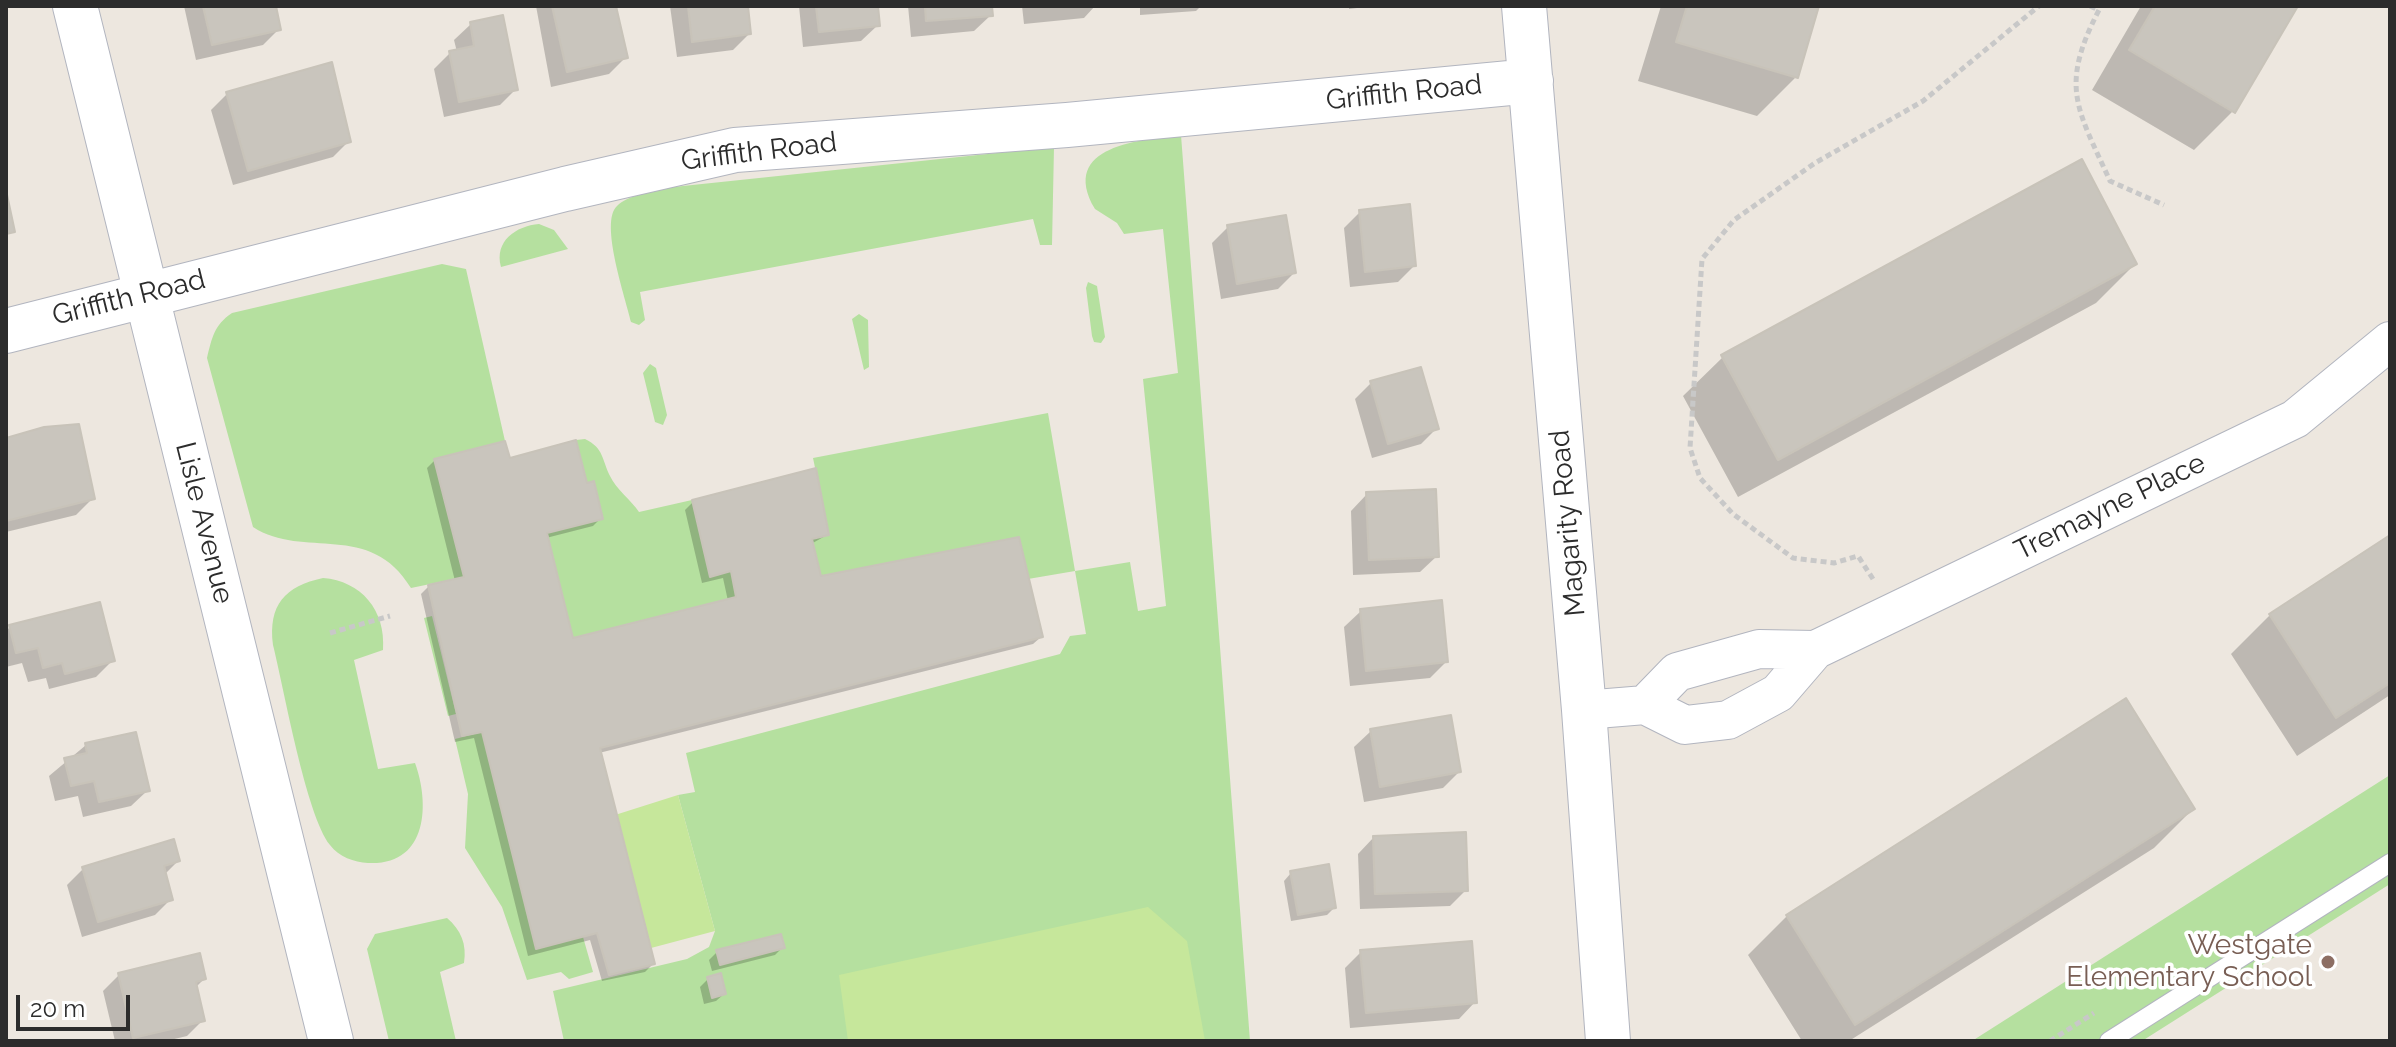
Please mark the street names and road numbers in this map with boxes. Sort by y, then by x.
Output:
street label: Griffith Road [1324,68,1484,118]
street label: Griffith Road [679,126,839,178]
street label: Griffith Road [49,263,209,333]
street label: Magarity Road [1543,428,1593,618]
street label: Lisle Avenue [168,439,240,607]
street label: Tremayne Place [2009,446,2211,568]

